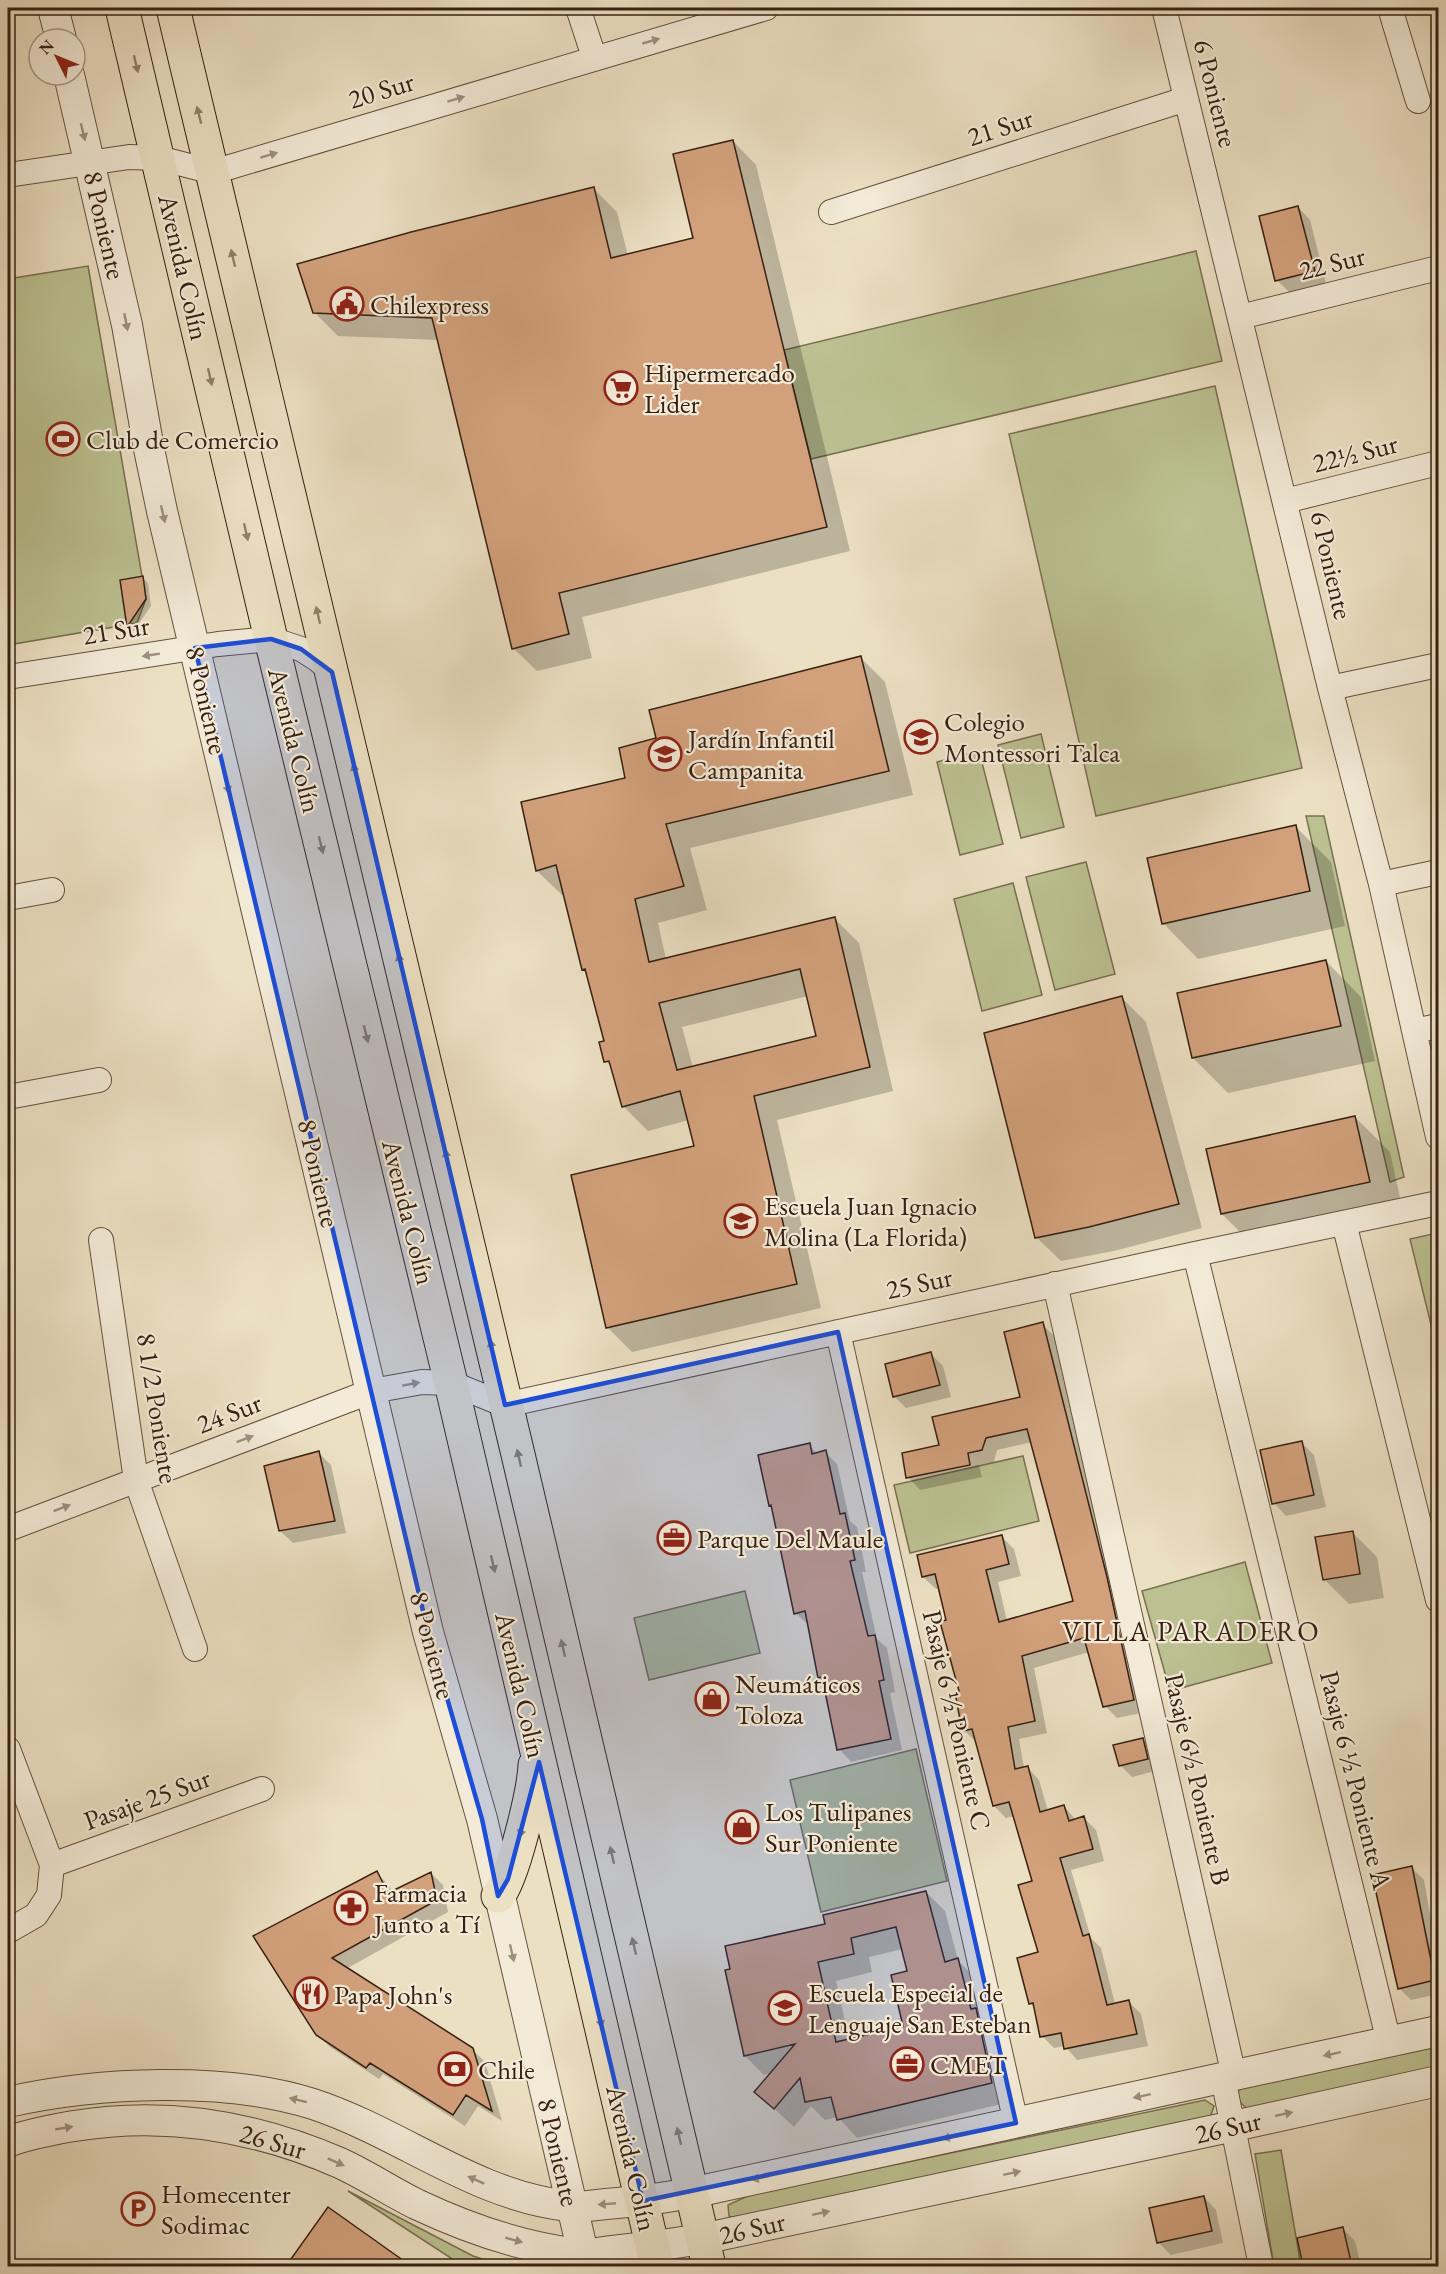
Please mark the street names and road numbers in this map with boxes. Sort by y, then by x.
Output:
street label: 6 Poniente [1186,35,1246,151]
street label: 20 Sur [344,63,418,117]
street label: 21 Sur [963,100,1037,154]
street label: 8 Poniente [76,167,134,283]
street label: Avenida Colín [150,190,218,343]
street label: 22 Sur [1295,238,1369,288]
street label: 22½ Sur [1309,426,1401,480]
street label: 6 Poniente [1303,507,1361,623]
street label: 21 Sur [80,607,152,653]
street label: 8 Poniente [178,642,236,758]
street label: Avenida Colín [260,663,330,816]
street label: 8 Poniente [290,1115,348,1231]
street label: Avenida Colín [374,1135,444,1288]
street label: 25 Sur [883,1259,955,1307]
street label: 8 1/2 Poniente [129,1330,187,1486]
street label: 24 Sur [191,1385,267,1441]
street label: 8 Poniente [402,1587,464,1703]
street label: Pasaje 6 ½ Poniente C [915,1607,999,1833]
street label: Avenida Colín [487,1608,555,1761]
street label: Pasaje 6 ½ Poniente A [1312,1667,1400,1893]
street label: Pasaje 6½ Poniente B [1157,1670,1239,1888]
street label: Pasaje 25 Sur [79,1760,215,1838]
street label: Avenida Colín [598,2081,666,2234]
street label: 8 Poniente [530,2094,588,2210]
street label: 26 Sur [1191,2102,1265,2152]
street label: 26 Sur [236,2115,310,2167]
street label: 26 Sur [715,2203,789,2253]

